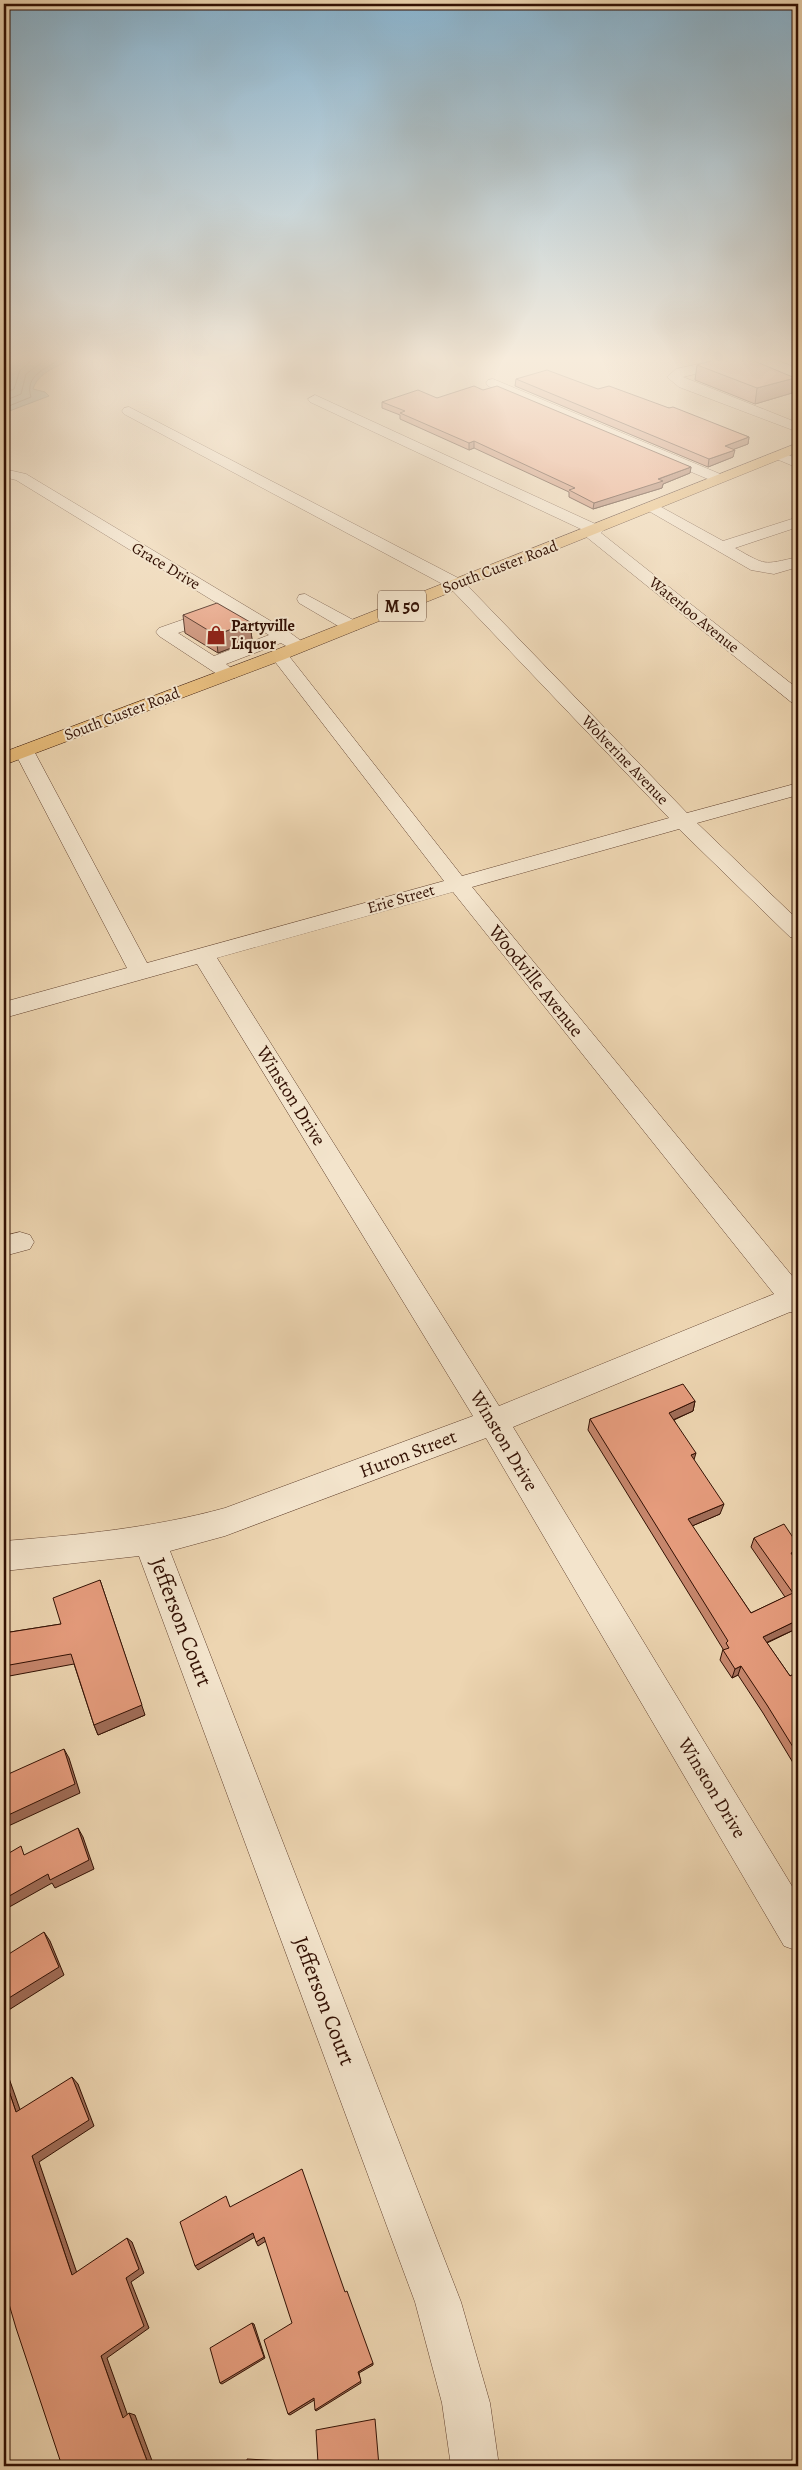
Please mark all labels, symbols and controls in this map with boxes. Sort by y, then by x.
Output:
street label: South Custer Road [439,535,561,599]
street label: Grace Drive [128,537,204,595]
street label: Waterloo Avenue [643,571,744,658]
road number: M 50 [378,590,426,622]
place label: Partyville Liquor [231,615,295,655]
shop icon: Partyville Liquor [205,624,227,646]
street label: South Custer Road [61,682,183,746]
street label: Wolverine Avenue [576,710,674,810]
street label: Erie Street [365,879,437,919]
street label: Woodville Avenue [482,919,589,1043]
street label: Winston Drive [250,1040,332,1151]
street label: Winston Drive [463,1385,544,1496]
street label: Huron Street [356,1424,460,1484]
street label: Jefferson Court [143,1553,219,1691]
street label: Winston Drive [671,1732,752,1843]
street label: Jefferson Court [286,1932,362,2070]

